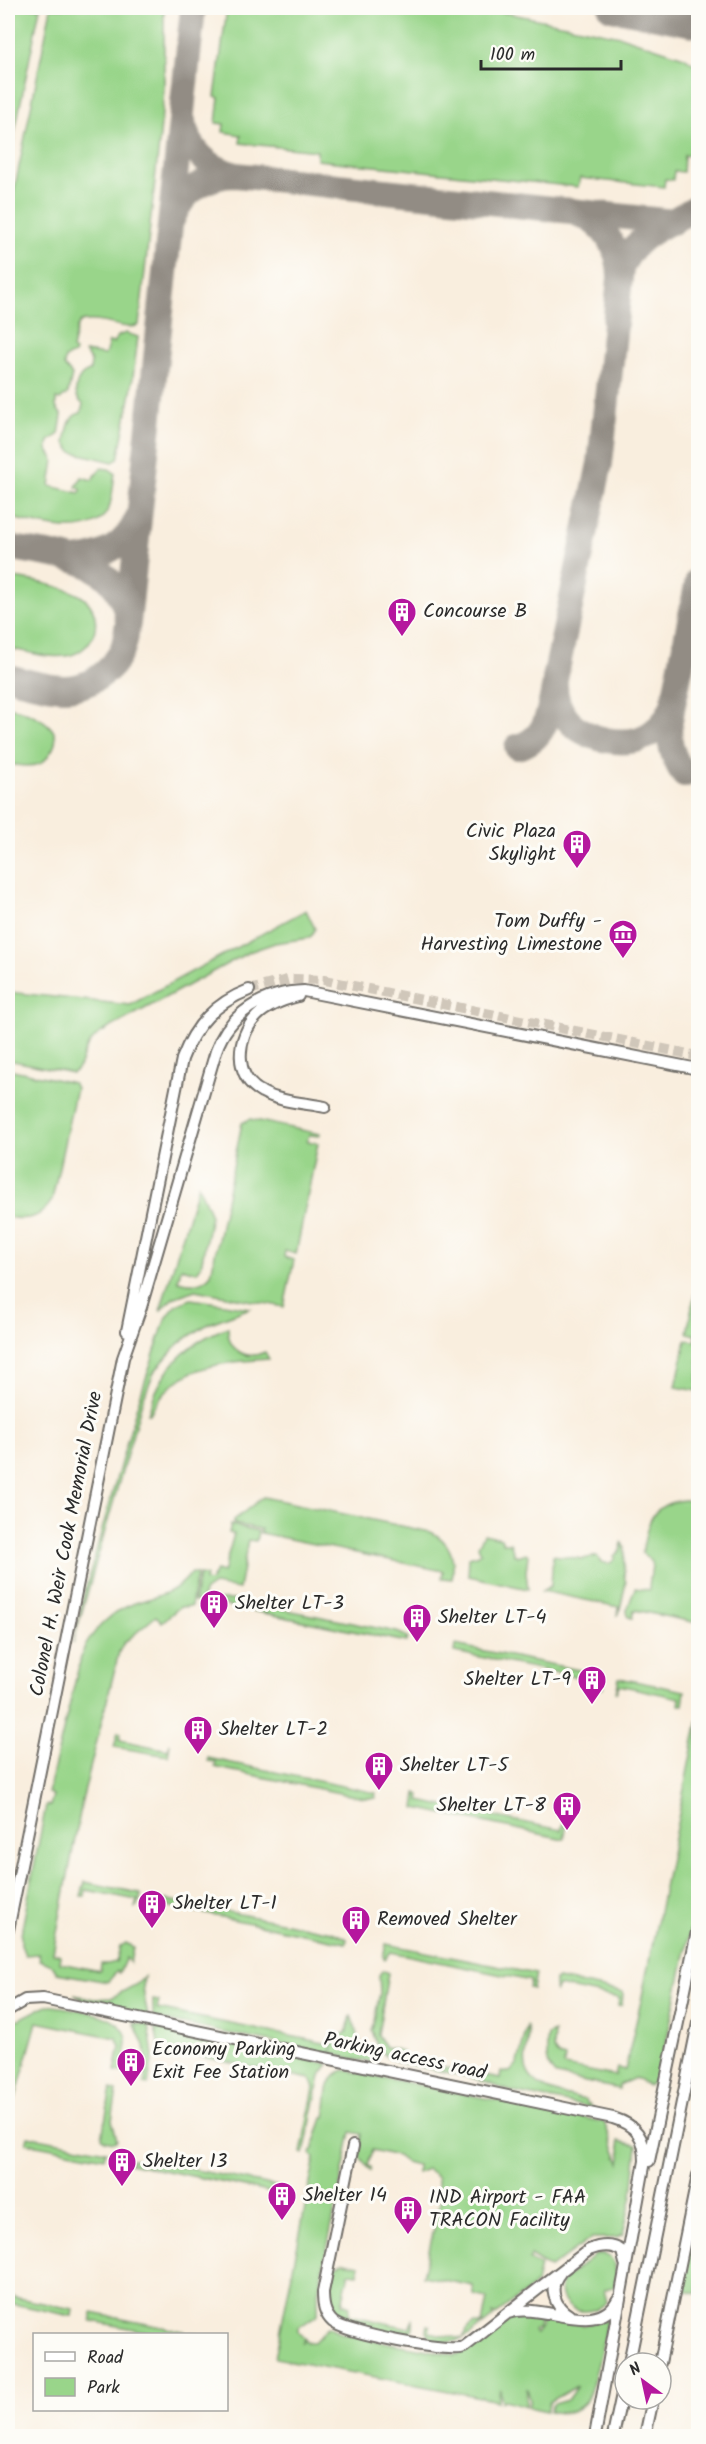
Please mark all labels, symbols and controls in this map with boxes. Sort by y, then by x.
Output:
scale bar [481,33,620,71]
text: 100 m [490,41,535,70]
building icon: Concourse B [386,596,418,638]
place label: Concourse B [423,596,527,628]
place label: Civic Plaza Skylight [466,816,556,871]
building icon: Civic Plaza Skylight [561,828,593,870]
place label: Tom Duffy - Harvesting Limestone [420,906,602,961]
museum icon: Tom Duffy - Harvesting Limestone [607,918,639,960]
street label: Colonel H. Weir Cook Memorial Drive [22,1389,112,1699]
building icon: Shelter LT-3 [198,1588,230,1630]
place label: Shelter LT-3 [235,1588,344,1620]
building icon: Shelter LT-4 [401,1602,433,1644]
place label: Shelter LT-4 [438,1602,546,1634]
place label: Shelter LT-9 [464,1664,571,1696]
building icon: Shelter LT-9 [576,1664,608,1706]
building icon: Shelter LT-2 [182,1714,214,1756]
place label: Shelter LT-2 [219,1714,328,1746]
building icon: Shelter LT-5 [363,1750,395,1792]
place label: Shelter LT-5 [400,1750,509,1782]
place label: Shelter LT-8 [437,1790,547,1822]
building icon: Shelter LT-8 [551,1790,583,1832]
building icon: Shelter LT-1 [136,1888,168,1930]
place label: Shelter LT-1 [173,1888,277,1920]
building icon: Removed Shelter [340,1904,372,1946]
place label: Removed Shelter [377,1904,518,1936]
street label: Parking access road [321,2024,490,2090]
place label: Economy Parking Exit Fee Station [152,2034,296,2089]
building icon: Economy Parking Exit Fee Station [115,2046,147,2088]
building icon: Shelter 13 [106,2146,138,2188]
place label: Shelter 13 [143,2146,227,2178]
building icon: Shelter 14 [266,2180,298,2222]
place label: Shelter 14 [303,2180,387,2212]
place label: IND Airport - FAA TRACON Facility [429,2182,586,2237]
building icon: IND Airport - FAA TRACON Facility [392,2194,424,2236]
legend [33,2333,228,2411]
text: Road [87,2344,124,2373]
north arrow [613,2351,673,2411]
text: N [625,2356,647,2383]
text: Park [87,2374,120,2403]

